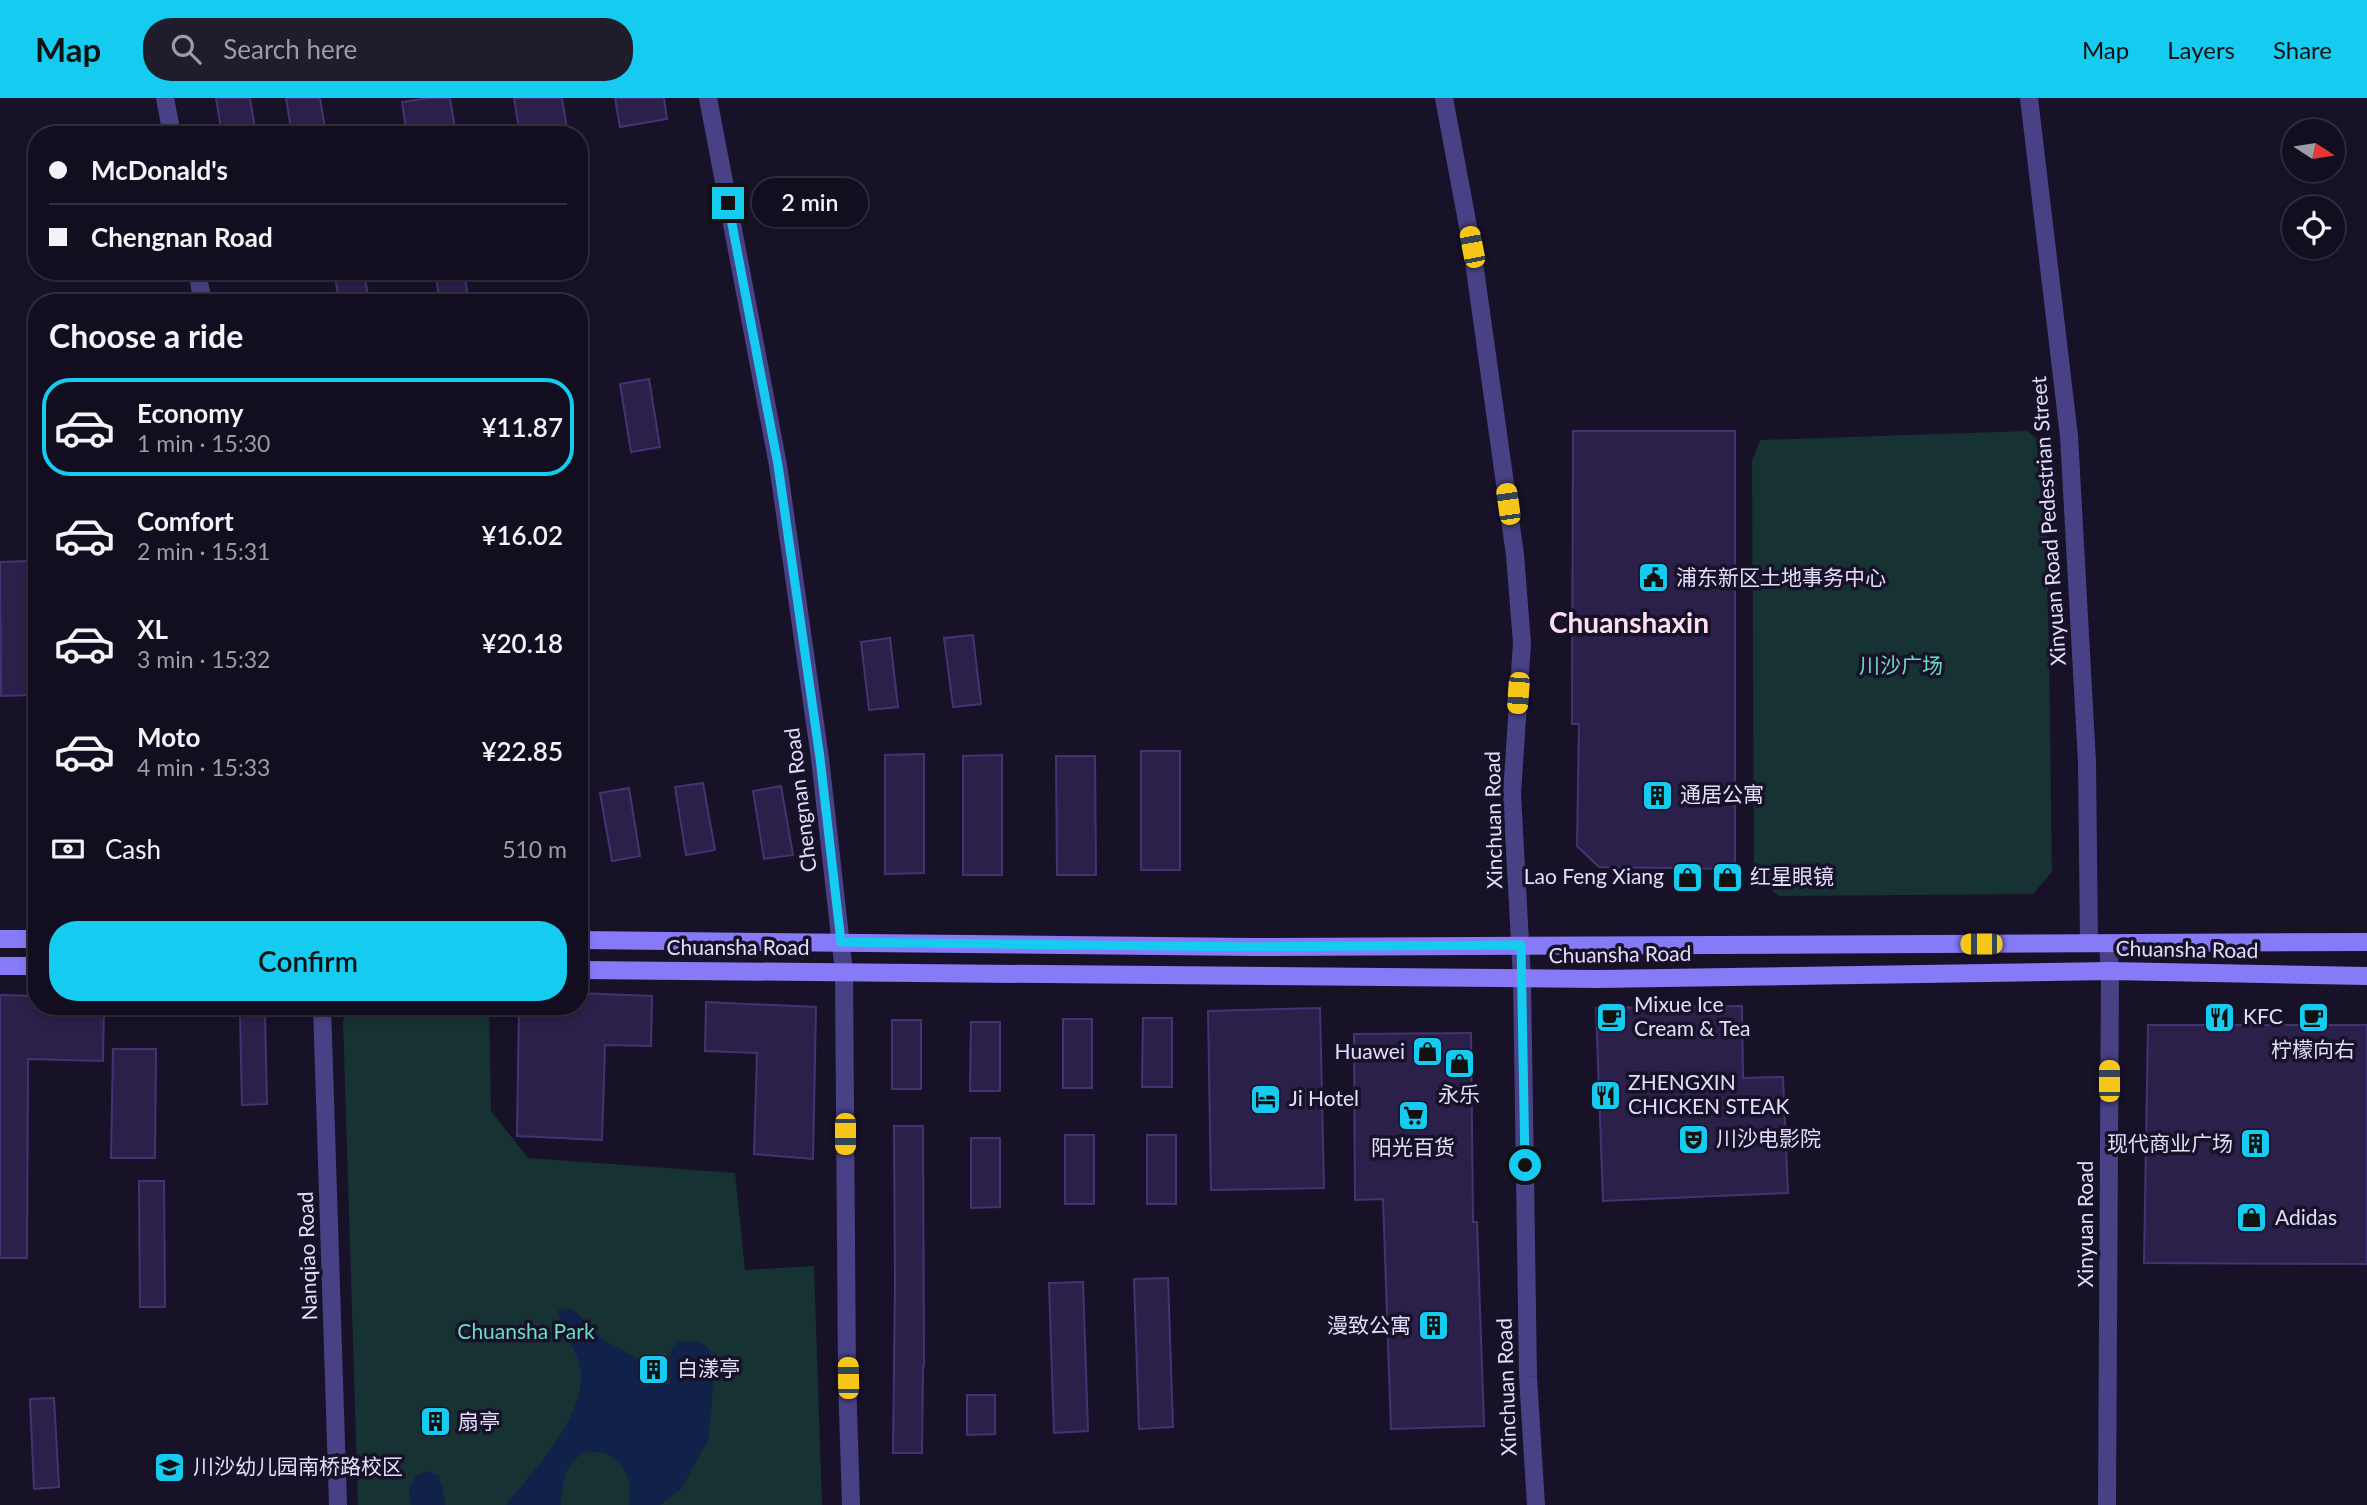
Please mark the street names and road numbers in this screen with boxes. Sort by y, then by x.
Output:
street label: Xinyuan Road Pedestrian Street [2025,375,2070,667]
street label: Chengnan Road [778,727,821,874]
street label: Xinchuan Road [1479,751,1506,889]
street label: Chuansha Road [667,934,809,959]
street label: Chuansha Road [2115,935,2259,962]
street label: Chuansha Road [1548,940,1692,967]
street label: Xinyuan Road [2072,1161,2097,1287]
street label: Nanqiao Road [292,1191,321,1321]
street label: Xinchuan Road [1491,1318,1520,1456]

